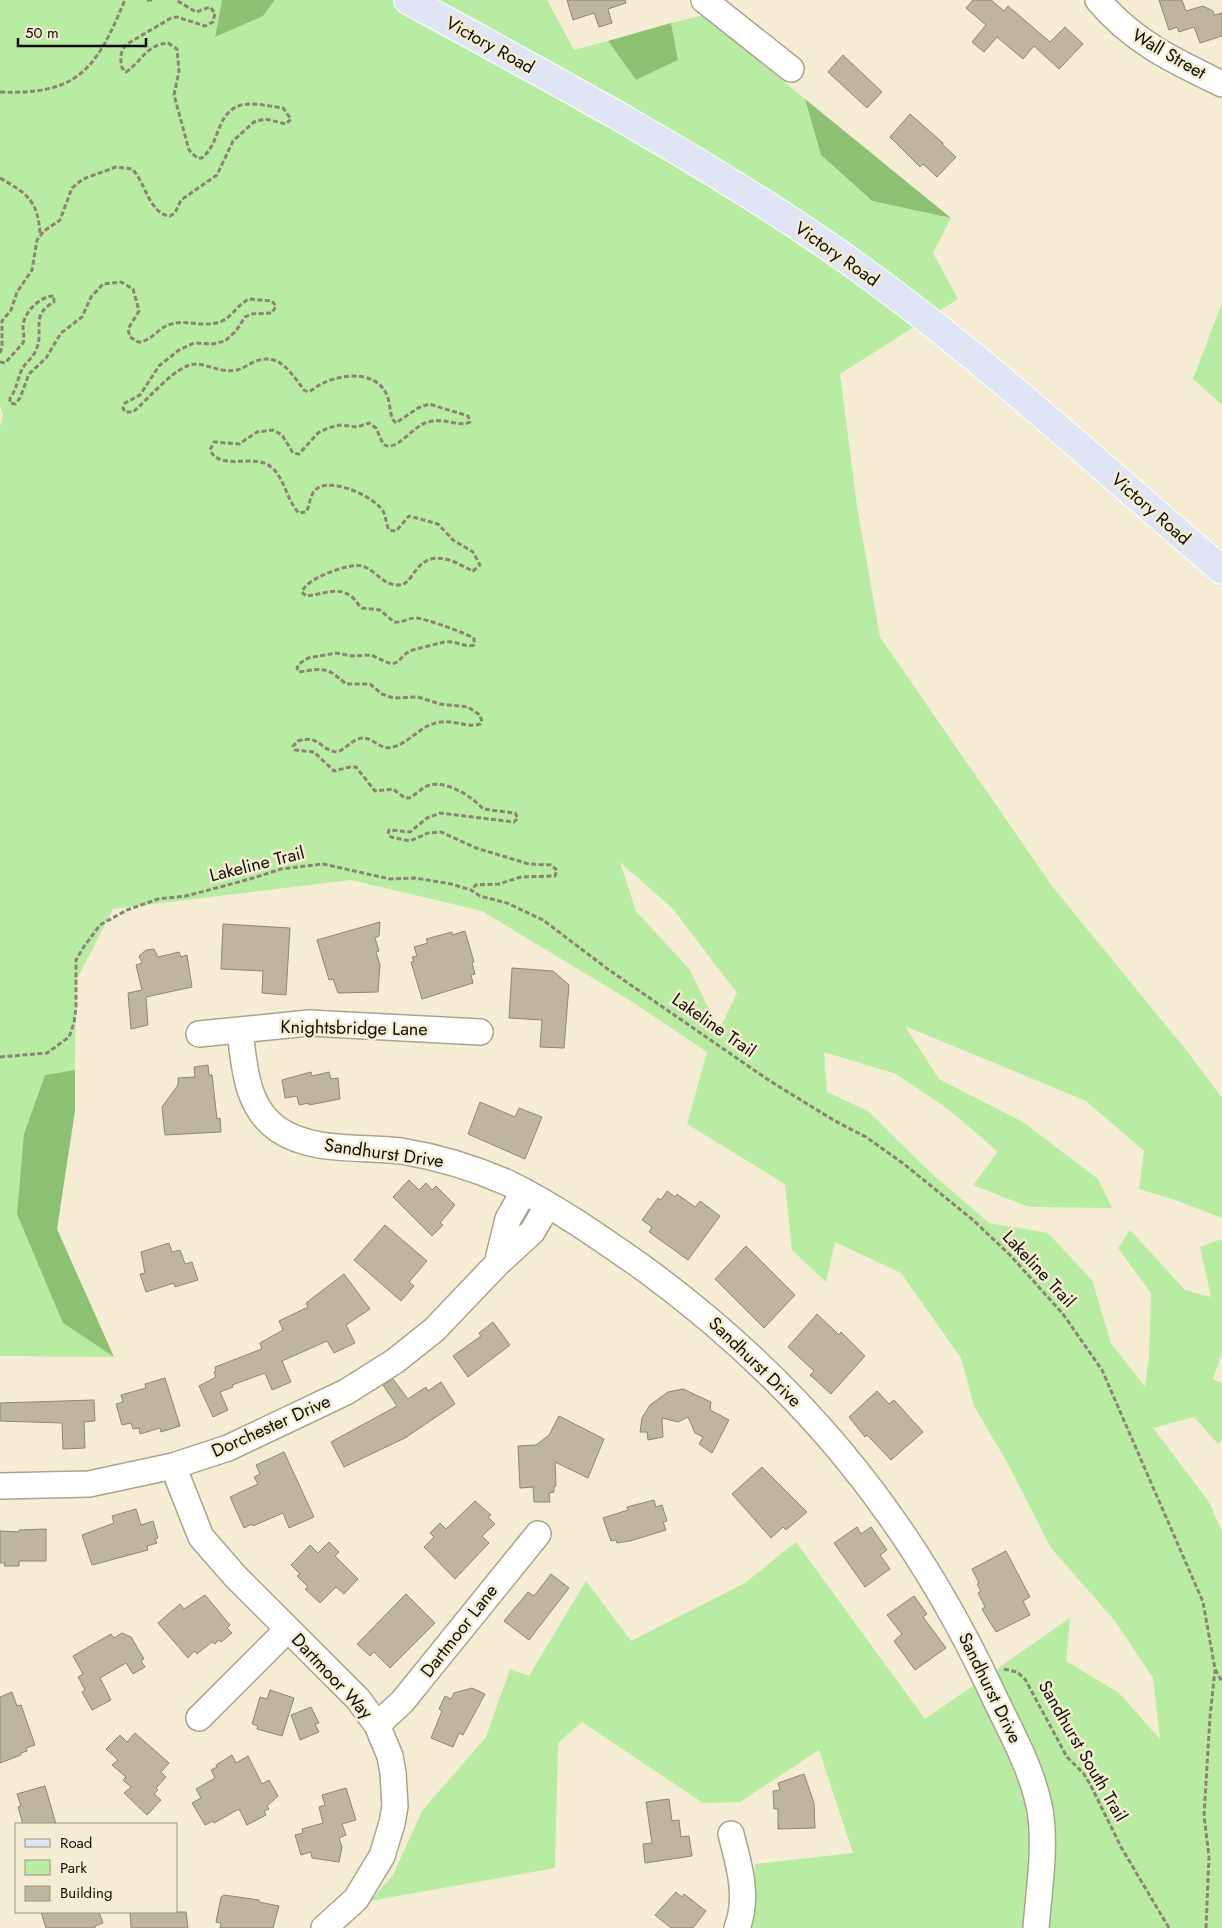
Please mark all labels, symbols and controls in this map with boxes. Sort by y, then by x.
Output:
street label: Victory Road [441,10,539,80]
scale bar [18,15,145,47]
text: 50 m [25,22,59,44]
street label: Wall Street [1127,22,1211,86]
street label: Victory Road [789,215,885,293]
street label: Victory Road [1105,467,1197,551]
street label: Lakeline Trail [207,840,307,888]
street label: Lakeline Trail [667,986,761,1064]
street label: Knightsbridge Lane [280,1014,428,1042]
street label: Sandhurst Drive [323,1132,445,1174]
street label: Lakeline Trail [996,1225,1082,1313]
street label: Sandhurst Drive [703,1311,807,1413]
street label: Dorchester Drive [207,1388,335,1464]
street label: Dartmoor Lane [414,1579,504,1683]
street label: Dartmoor Way [285,1627,379,1725]
street label: Sandhurst Drive [952,1628,1028,1748]
street label: Sandhurst South Trail [1032,1676,1134,1826]
legend [15,1823,178,1913]
text: Road [60,1832,92,1854]
text: Park [60,1857,87,1879]
text: Building [60,1882,112,1904]

